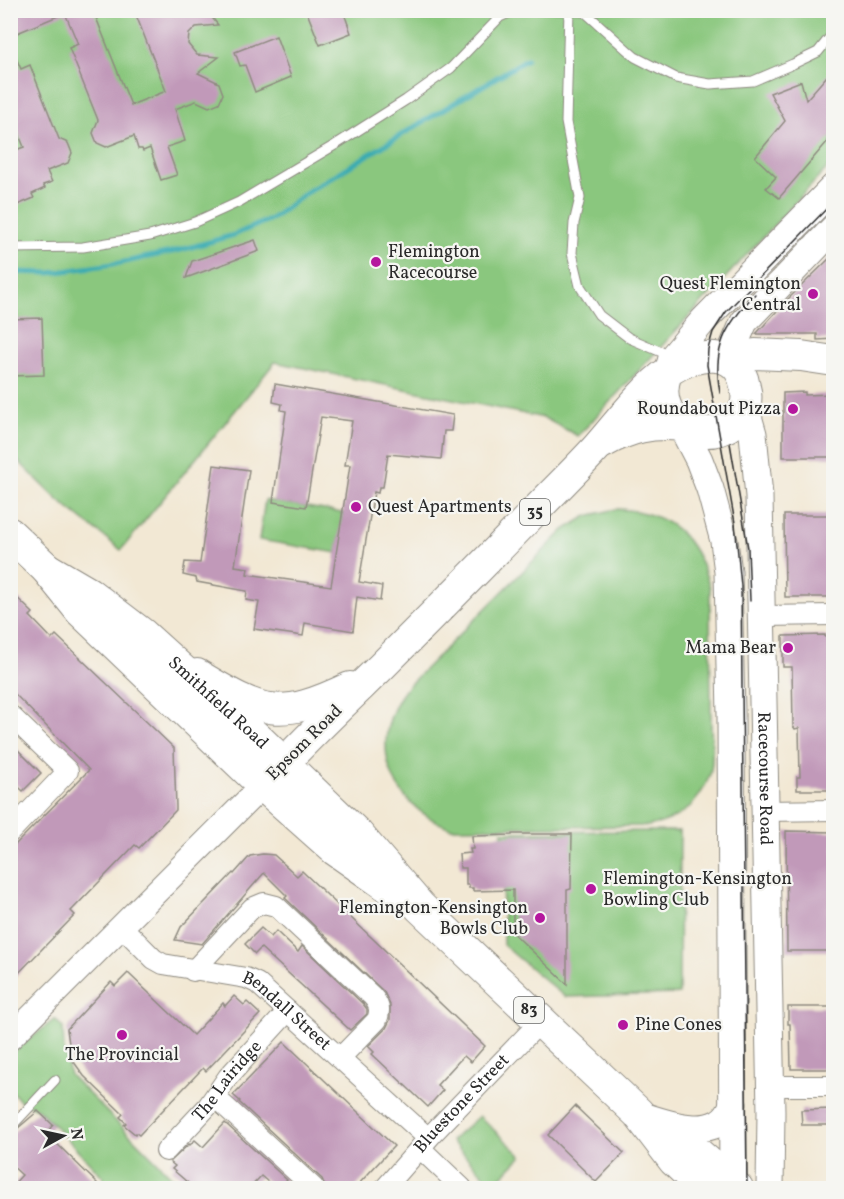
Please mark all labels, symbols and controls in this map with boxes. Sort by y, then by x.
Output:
place label: Flemington Racecourse [388,240,480,286]
marker: Flemington Racecourse [369,255,383,269]
place label: Quest Flemington Central [660,272,801,318]
marker: Quest Flemington Central [806,287,820,301]
place label: Roundabout Pizza [637,397,781,422]
marker: Roundabout Pizza [786,402,800,416]
place label: Quest Apartments [368,495,512,520]
road number: 35 [520,499,550,525]
marker: Quest Apartments [349,500,363,514]
place label: Mama Bear [686,636,776,661]
marker: Mama Bear [781,641,795,655]
street label: Smithfield Road [162,651,274,755]
street label: Epsom Road [261,699,349,787]
street label: Racecourse Road [751,711,778,846]
place label: Flemington-Kensington Bowling Club [603,867,792,913]
marker: Flemington-Kensington Bowling Club [584,882,598,896]
place label: Flemington-Kensington Bowls Club [339,896,528,942]
marker: Flemington-Kensington Bowls Club [533,911,547,925]
street label: Bendall Street [238,965,336,1057]
road number: 83 [514,997,544,1023]
place label: Pine Cones [635,1013,722,1038]
marker: Pine Cones [616,1018,630,1032]
marker: The Provincial [115,1028,129,1042]
street label: The Lairidge [187,1035,268,1128]
place label: The Provincial [65,1043,179,1068]
street label: Bluestone Street [408,1048,515,1159]
north arrow [33,1106,93,1166]
text: N [64,1127,88,1142]

